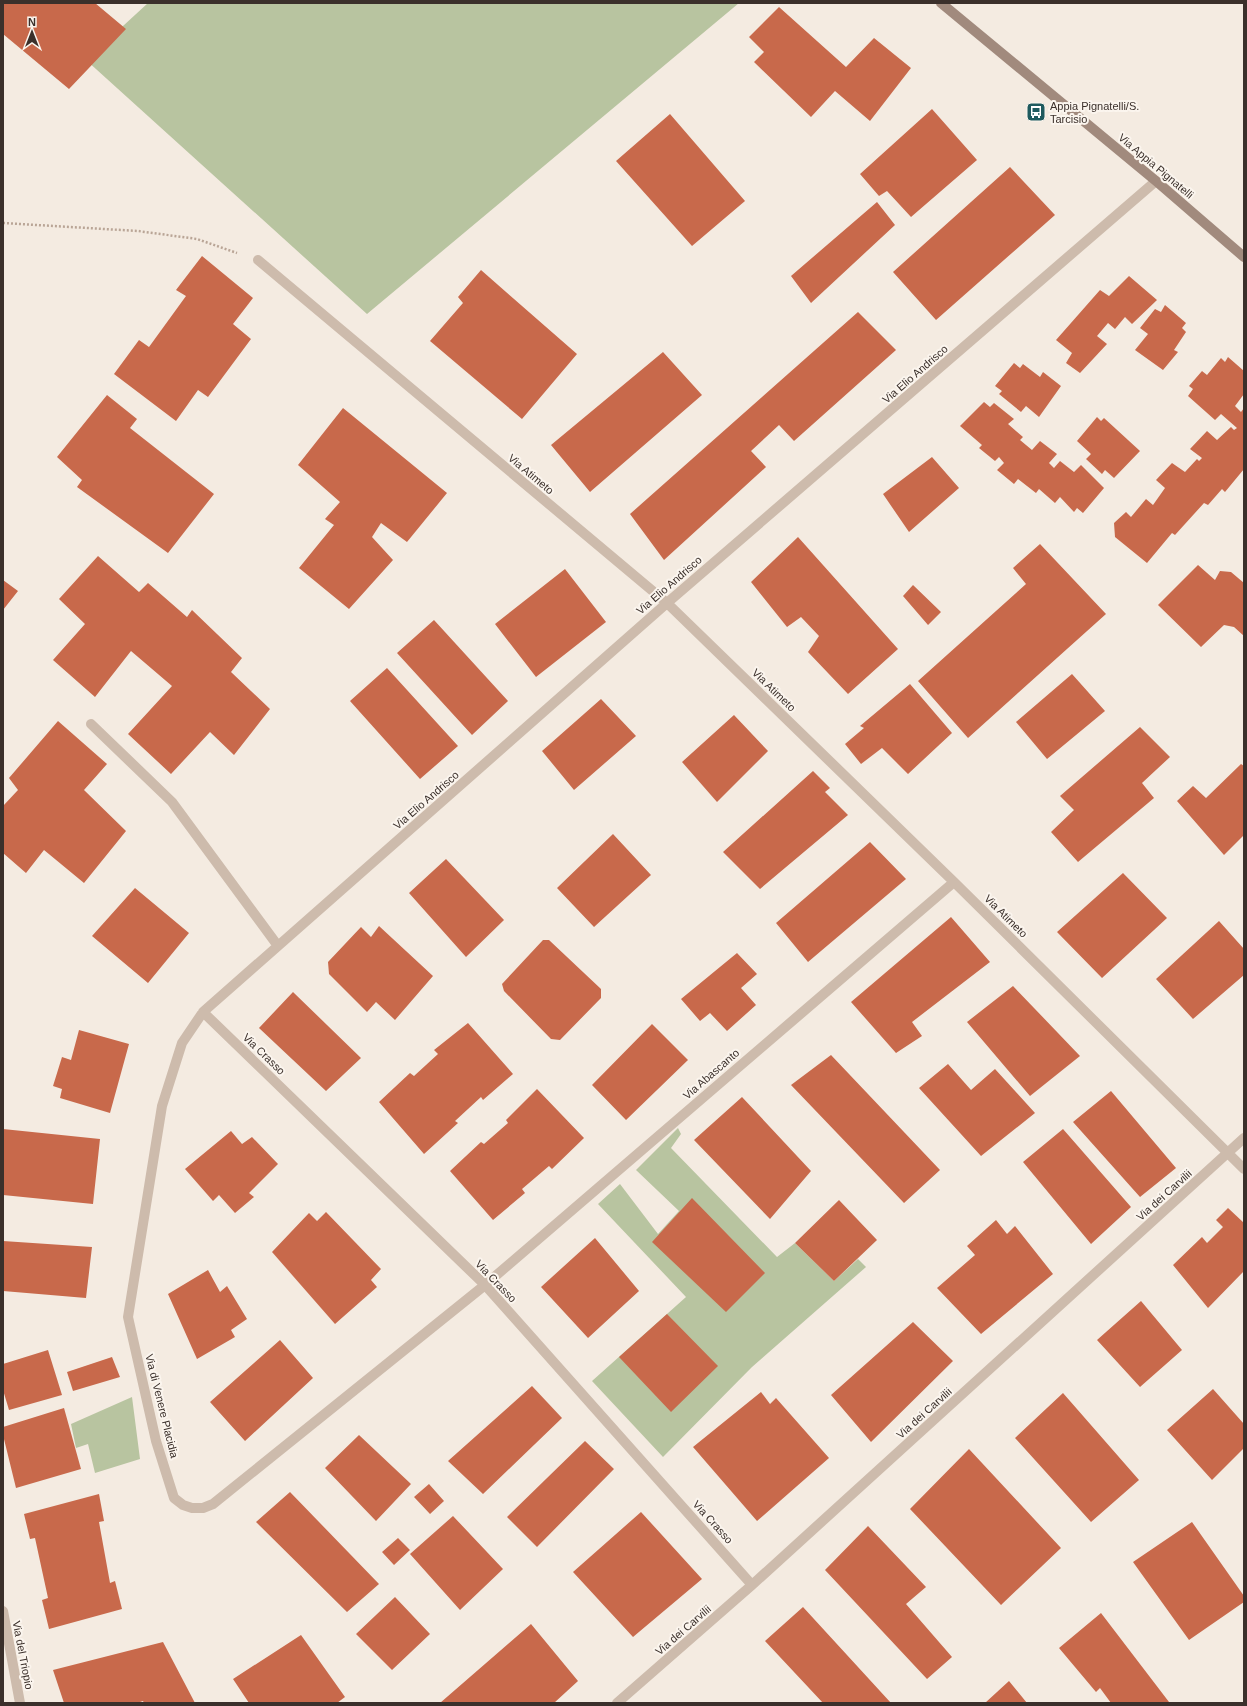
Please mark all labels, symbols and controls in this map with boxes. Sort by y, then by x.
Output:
north arrow [12,12,52,52]
text: N [28,16,36,28]
place label: Appia Pignatelli/S. Tarcisio [1050,100,1139,125]
bus stop icon: Appia Pignatelli/S. Tarcisio [1025,101,1047,123]
street label: Via Appia Pignatelli [1116,131,1196,201]
street label: Via Elio Andrisco [880,342,950,406]
street label: Via Atimeto [506,452,556,496]
street label: Via Elio Andrisco [634,553,704,617]
street label: Via Atimeto [750,666,798,714]
street label: Via Elio Andrisco [391,768,461,832]
street label: Via Atimeto [982,892,1030,940]
street label: Via Crasso [241,1031,287,1077]
street label: Via Abascanto [681,1046,741,1102]
street label: Via dei Carvilii [1134,1167,1194,1223]
street label: Via Crasso [473,1258,519,1304]
street label: Via di Venere Placidia [143,1353,181,1460]
street label: Via dei Carvilii [894,1385,954,1441]
street label: Via Crasso [691,1498,735,1546]
street label: Via dei Carvilii [653,1603,713,1657]
street label: Via del Triopio [10,1620,36,1690]

